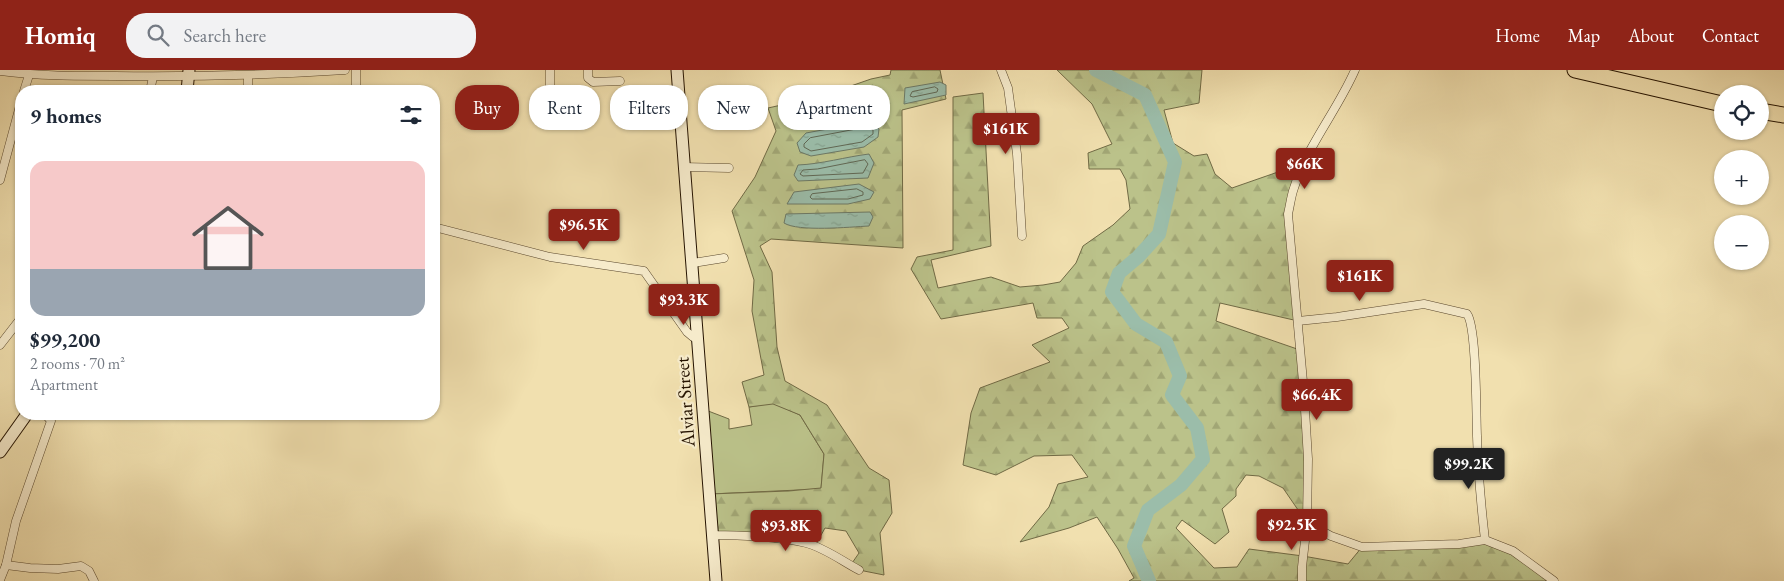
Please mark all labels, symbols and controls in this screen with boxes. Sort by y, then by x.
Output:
search box [126,13,476,58]
text: Homiq [25,20,96,51]
icon: search [144,21,172,49]
text: Search here [184,23,266,48]
text: Home [1495,24,1540,47]
text: Map [1568,24,1600,47]
text: About [1628,24,1674,47]
text: Contact [1702,24,1759,47]
chip: Buy [455,85,519,130]
chip: Rent [529,85,600,130]
chip: Filters [610,85,688,130]
chip: New [698,85,768,130]
chip: Apartment [778,85,890,130]
map controls [1714,85,1769,270]
button: locate [1714,85,1769,140]
icon: filters [397,101,425,129]
text: 9 homes [30,102,102,129]
pin: $161K [971,112,1041,155]
text: $161K [984,118,1028,139]
pin: $66K [1275,148,1335,190]
button: + [1714,150,1769,205]
text: $66K [1287,153,1323,174]
icon: home [183,193,273,283]
pin: $96.5K [543,208,625,251]
text: $96.5K [560,214,608,235]
button: − [1714,215,1769,270]
pin: $161K [1325,260,1395,302]
text: $161K [1338,265,1382,286]
pin: $93.3K [643,284,725,326]
text: $93.3K [660,289,708,310]
text: $99,200 [30,326,100,353]
text: 2 rooms · 70 m² [30,353,125,374]
street label: Alviar Street [669,356,701,449]
text: Apartment [30,374,98,395]
pin: $66.4K [1276,378,1358,421]
text: $66.4K [1293,384,1341,405]
pin: $99.2K [1428,448,1510,490]
text: $99.2K [1445,453,1493,474]
pin: $92.5K [1251,508,1333,551]
pin: $93.8K [745,510,827,552]
text: $92.5K [1268,514,1316,535]
text: $93.8K [762,515,810,536]

